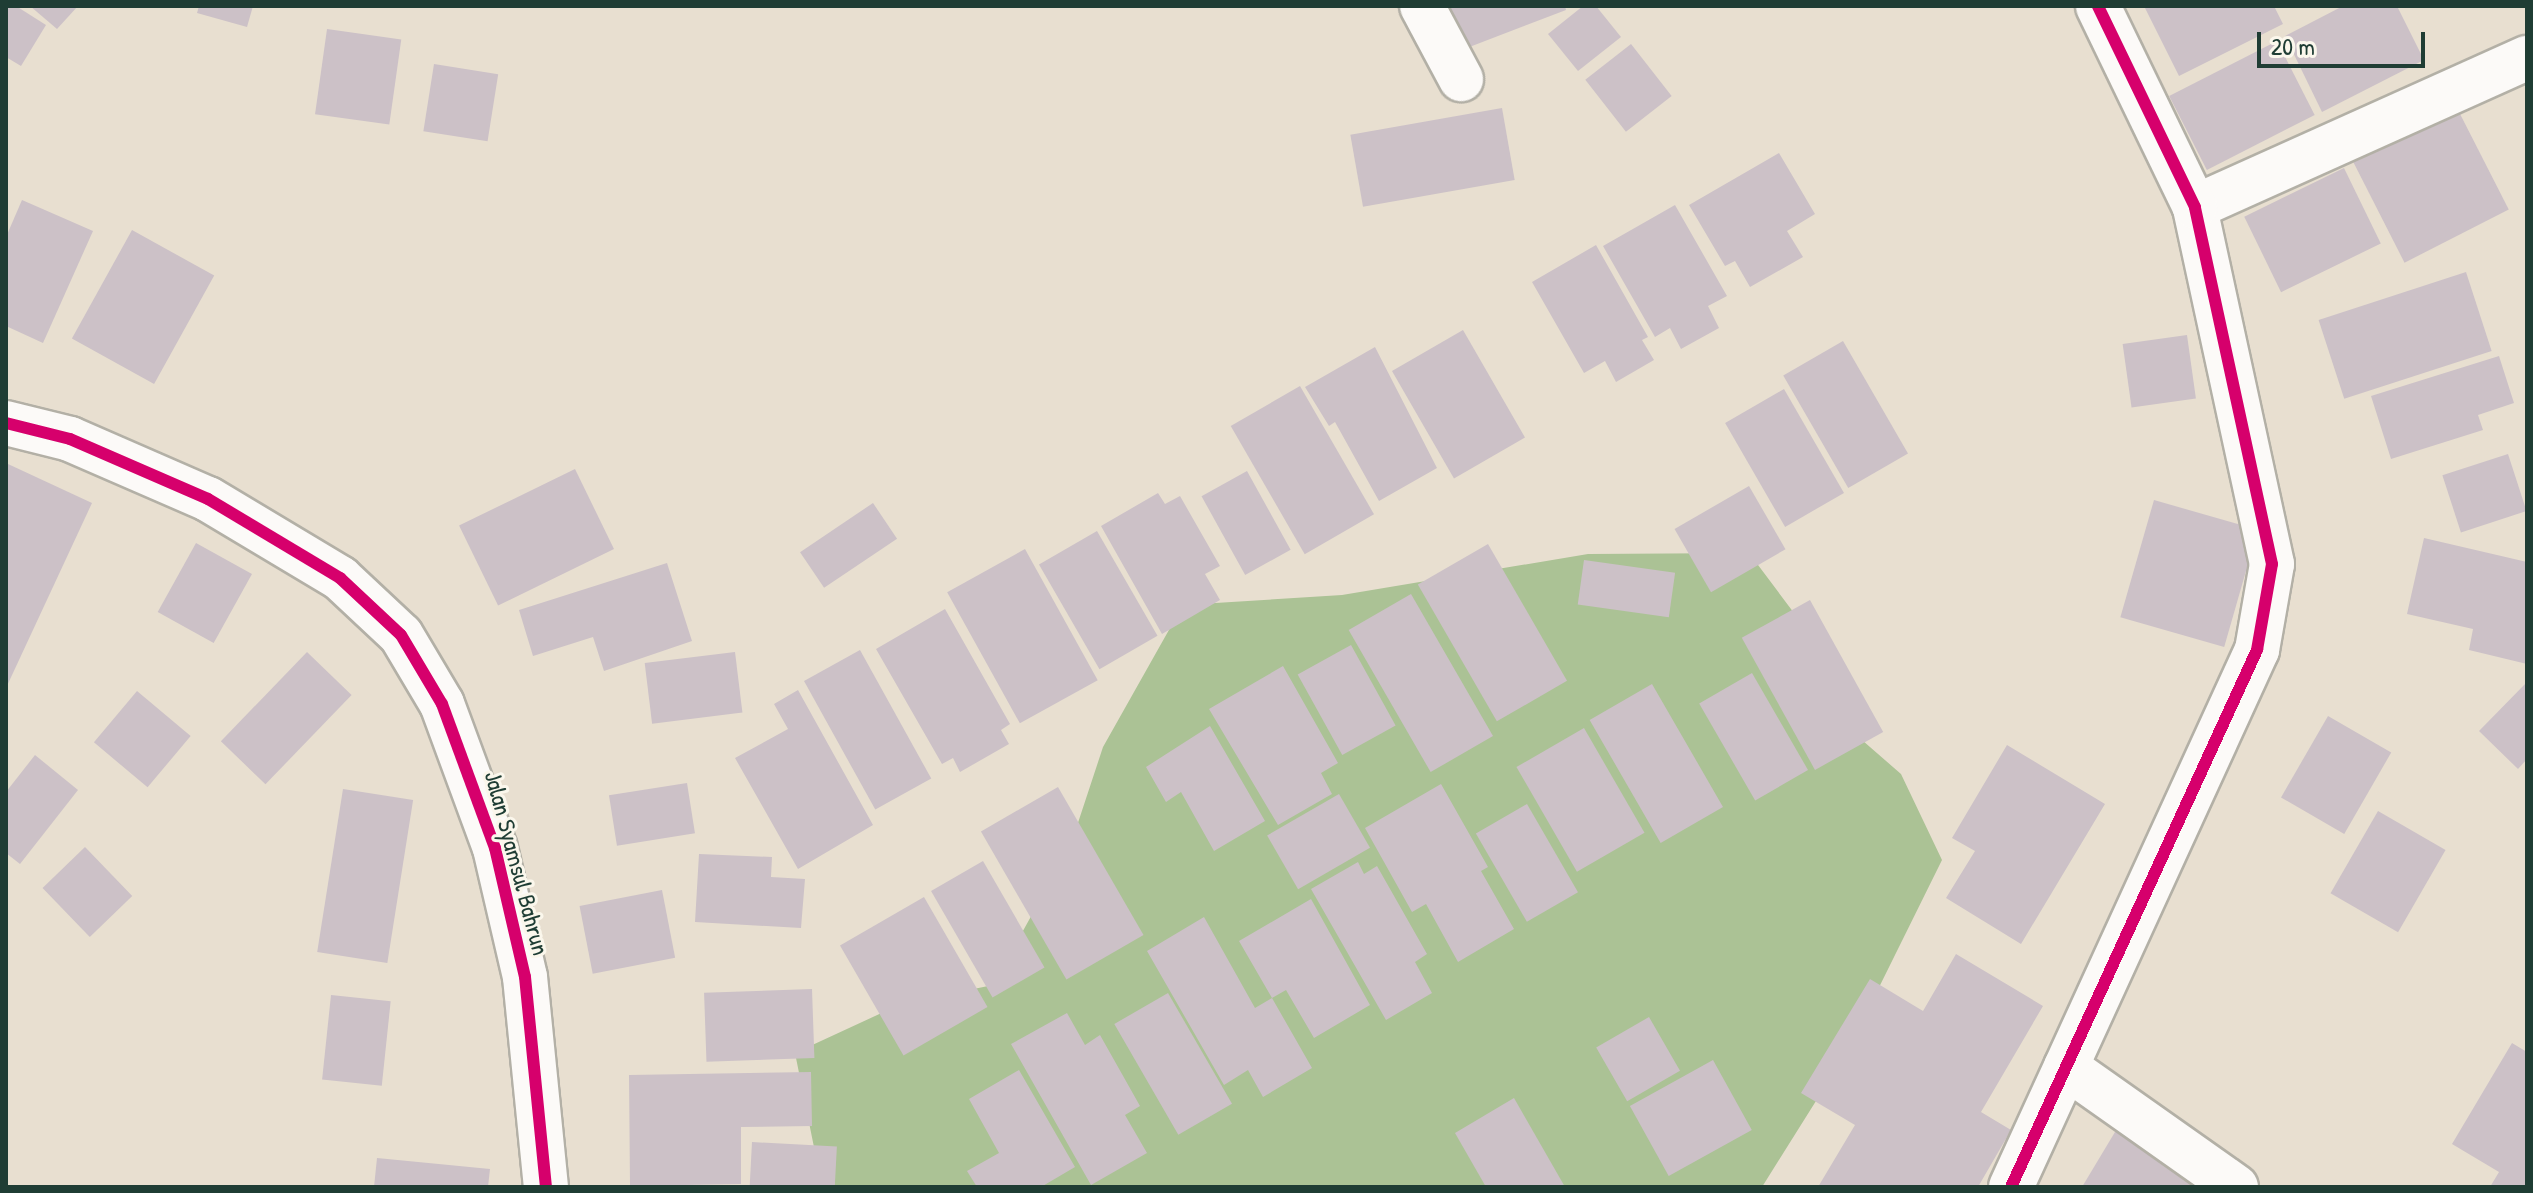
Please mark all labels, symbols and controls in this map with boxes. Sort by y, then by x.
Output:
scale bar [2261,16,2429,66]
text: 20 m [2271,30,2315,62]
street label: Jalan Syamsul Bahrun [479,768,555,958]

